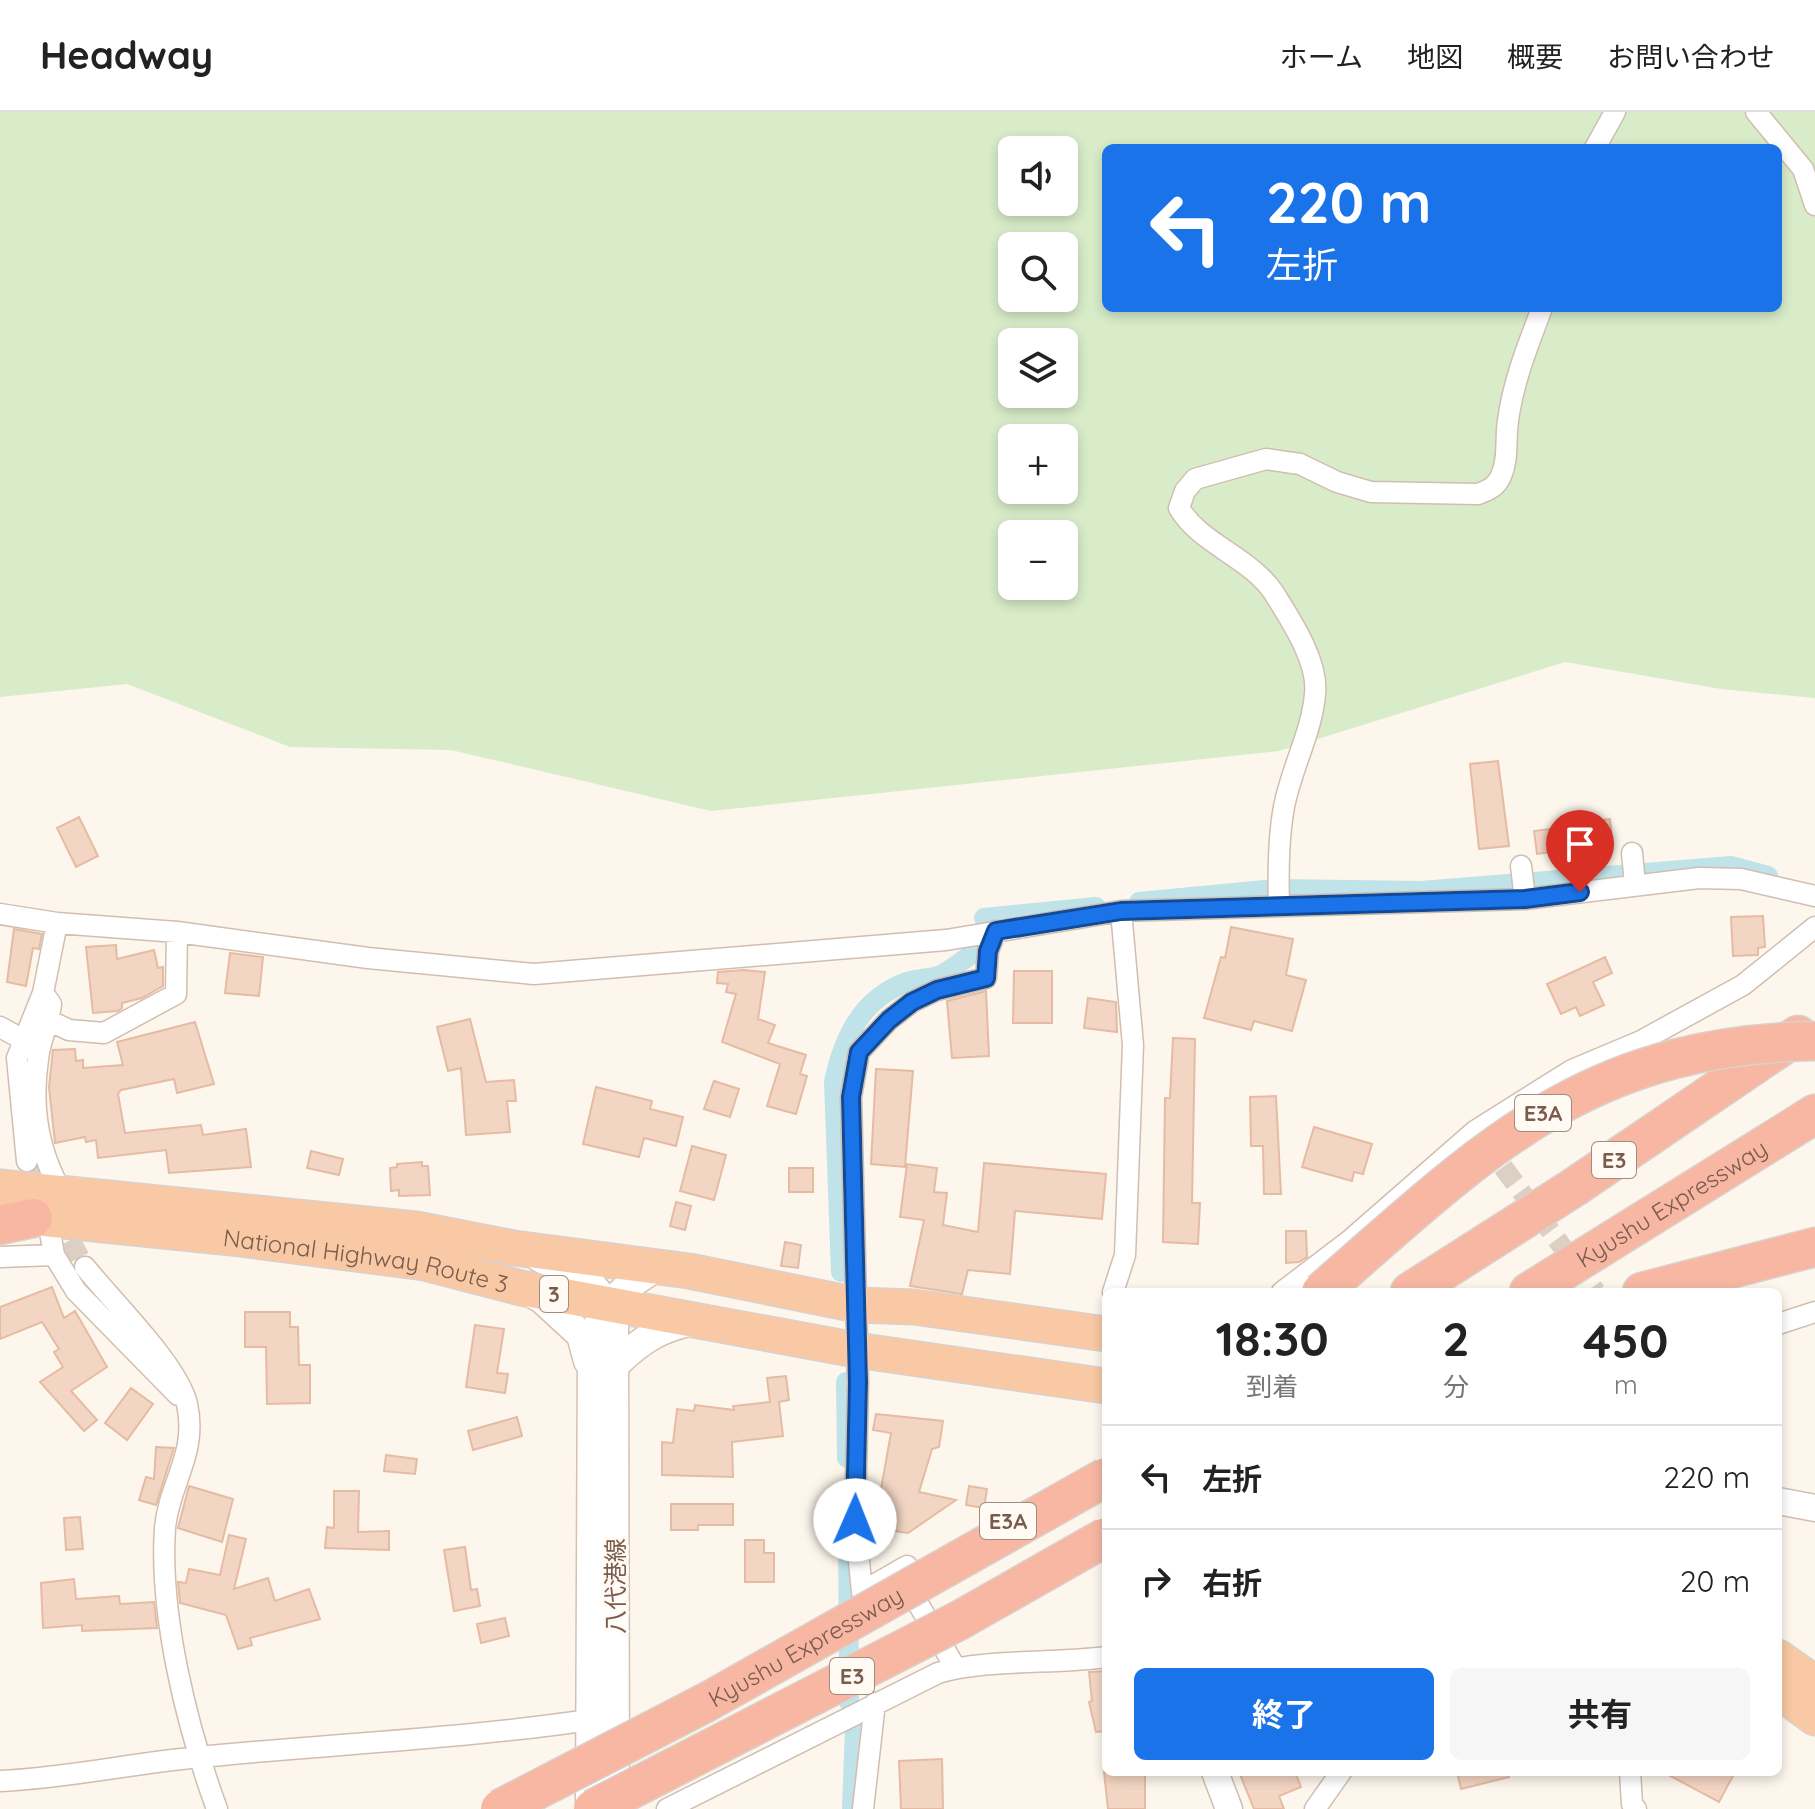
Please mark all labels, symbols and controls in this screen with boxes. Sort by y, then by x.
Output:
text: Headway [40,31,213,79]
text: ホーム [1280,39,1363,74]
text: 地図 [1407,39,1463,74]
text: 概要 [1507,39,1563,74]
text: お問い合わせ [1607,39,1775,74]
map controls [998,136,1078,600]
button: sound [998,136,1078,216]
text: 220 m [1266,167,1431,237]
icon: left [1134,176,1238,280]
button: search [998,232,1078,312]
text: 左折 [1266,242,1338,287]
button: layers [998,328,1078,408]
button: + [998,424,1078,504]
button: − [998,520,1078,600]
pin [1546,810,1614,892]
icon: arrive [1558,822,1602,866]
road number: E3A [1515,1095,1571,1131]
street label: Kyushu Expressway [1571,1133,1773,1274]
road number: E3 [1592,1142,1636,1178]
street label: National Highway Route 3 [221,1222,512,1299]
road number: 3 [540,1276,568,1312]
text: 18:30 [1215,1308,1329,1368]
text: 2 [1442,1308,1470,1368]
text: 450 [1583,1310,1668,1370]
text: m [1614,1368,1638,1401]
text: 到着 [1246,1370,1298,1403]
text: 分 [1443,1370,1469,1403]
icon: left [1134,1455,1178,1499]
text: 220 m [1663,1458,1750,1496]
text: 左折 [1202,1460,1262,1498]
position arrow [813,1478,897,1562]
road number: E3A [980,1503,1036,1539]
street label: 八代港線 [600,1538,630,1634]
icon: right [1134,1559,1178,1603]
text: 20 m [1680,1562,1750,1600]
text: 右折 [1202,1564,1262,1602]
street label: Kyushu Expressway [703,1580,908,1713]
road number: E3 [830,1658,874,1694]
button: 終了 [1134,1668,1434,1760]
button: 共有 [1450,1668,1750,1760]

